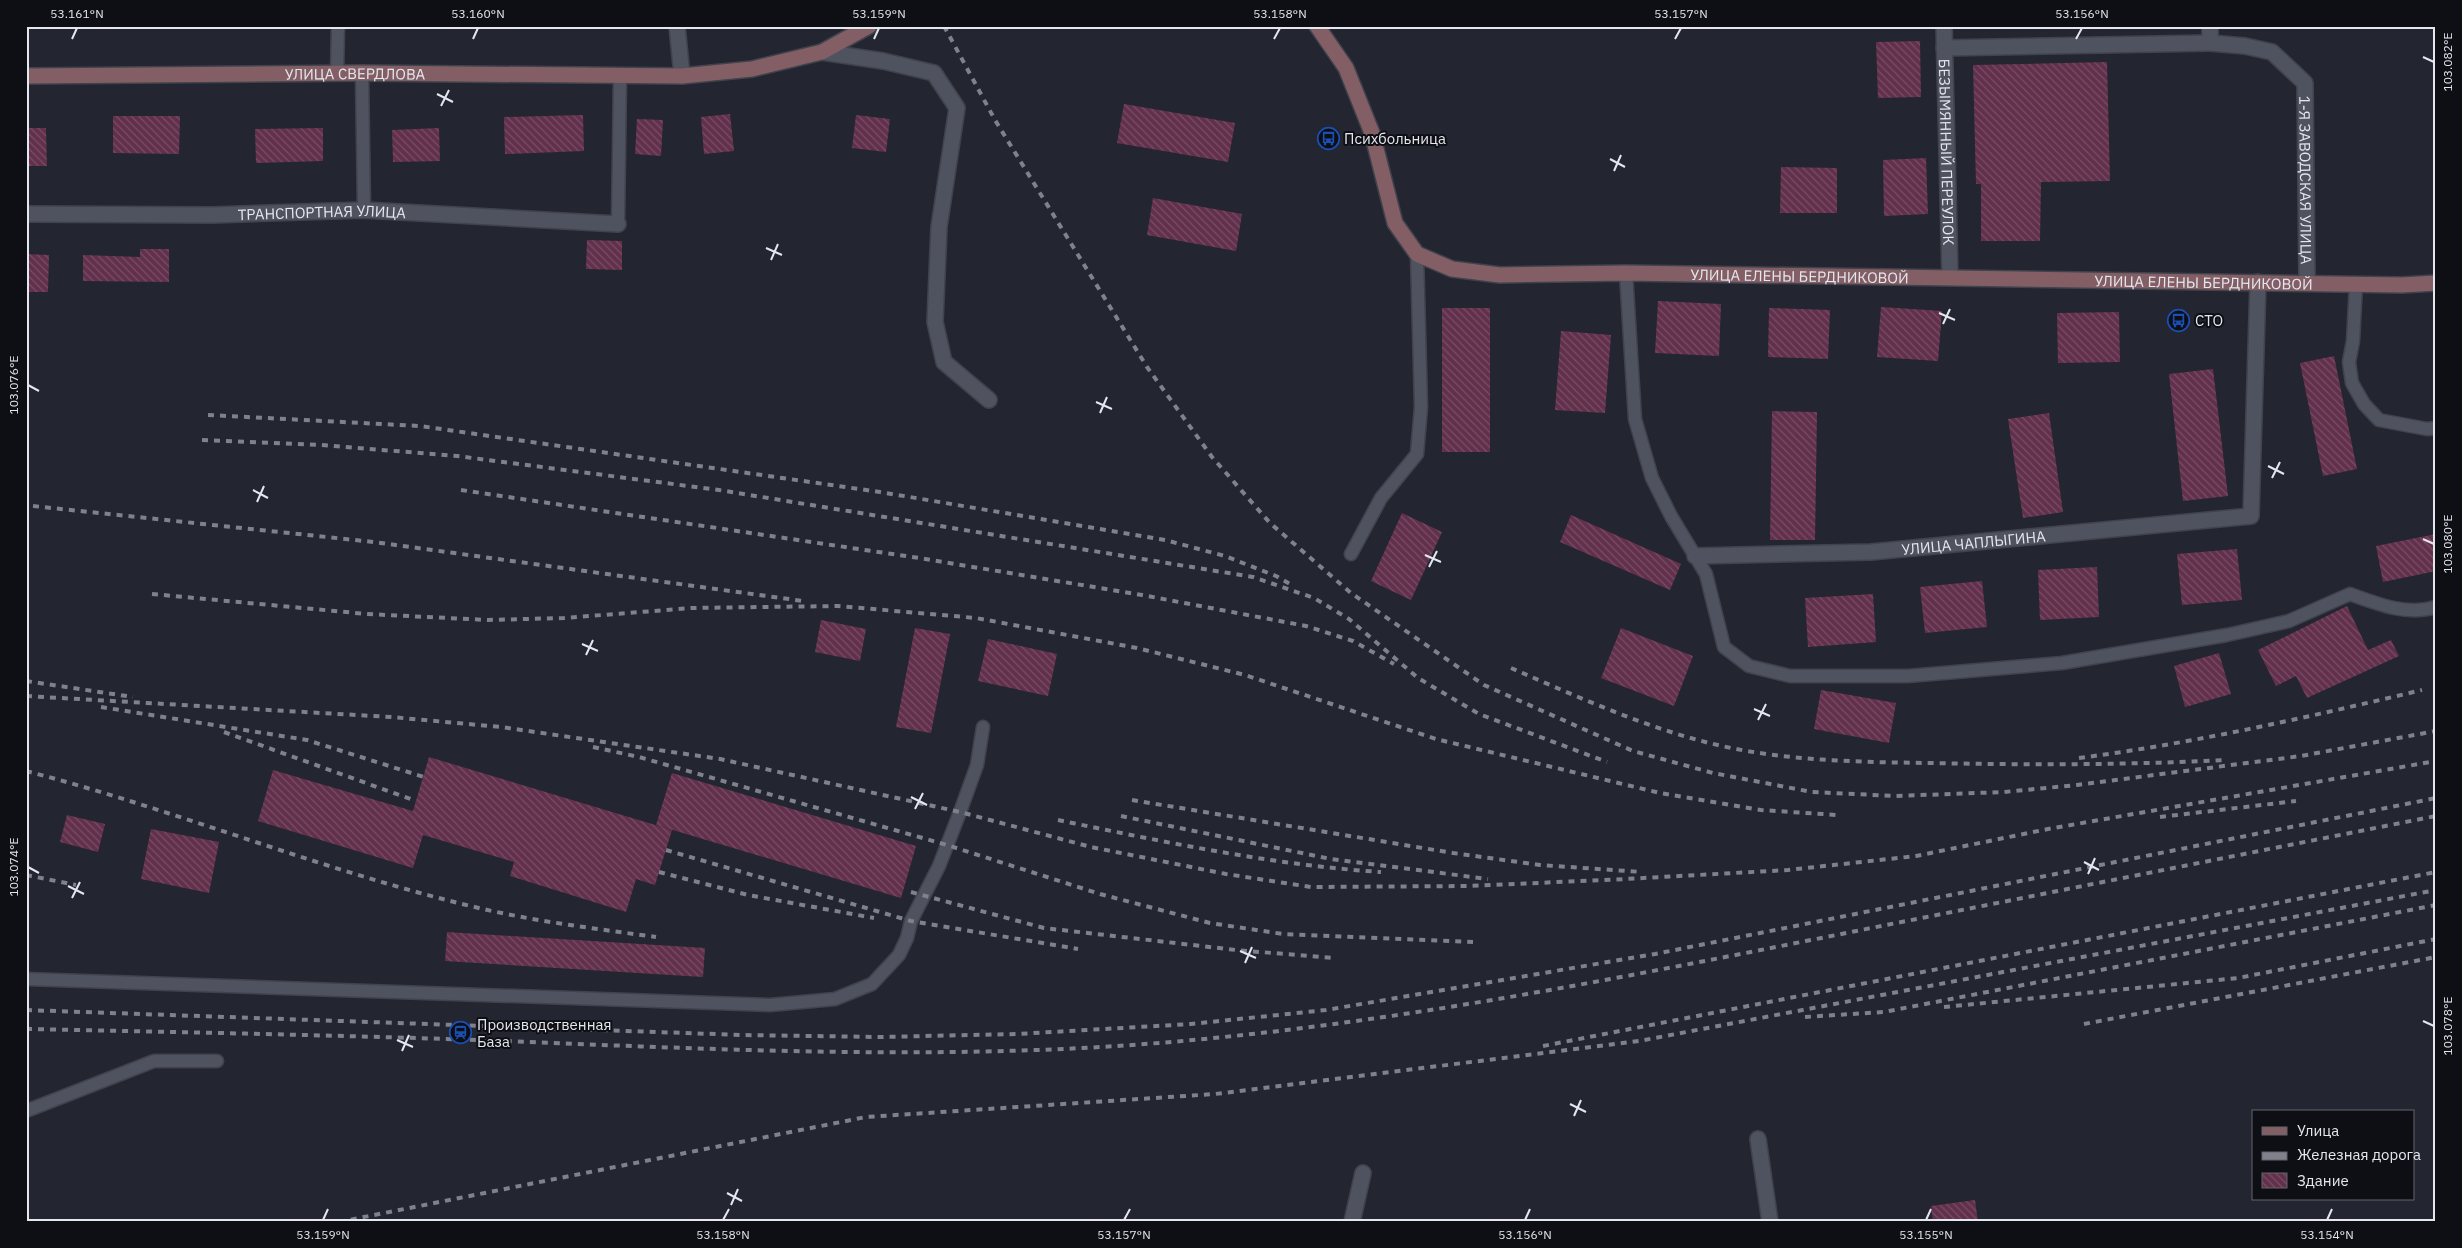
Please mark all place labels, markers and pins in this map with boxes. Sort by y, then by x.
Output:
bus stop icon: Психбольница [1316,126,1340,150]
place label: Психбольница [1344,129,1446,148]
bus stop icon: СТО [2167,308,2191,332]
place label: СТО [2195,311,2223,330]
place label: Производственная База [477,1015,612,1051]
station icon: Производственная База [449,1021,473,1045]

